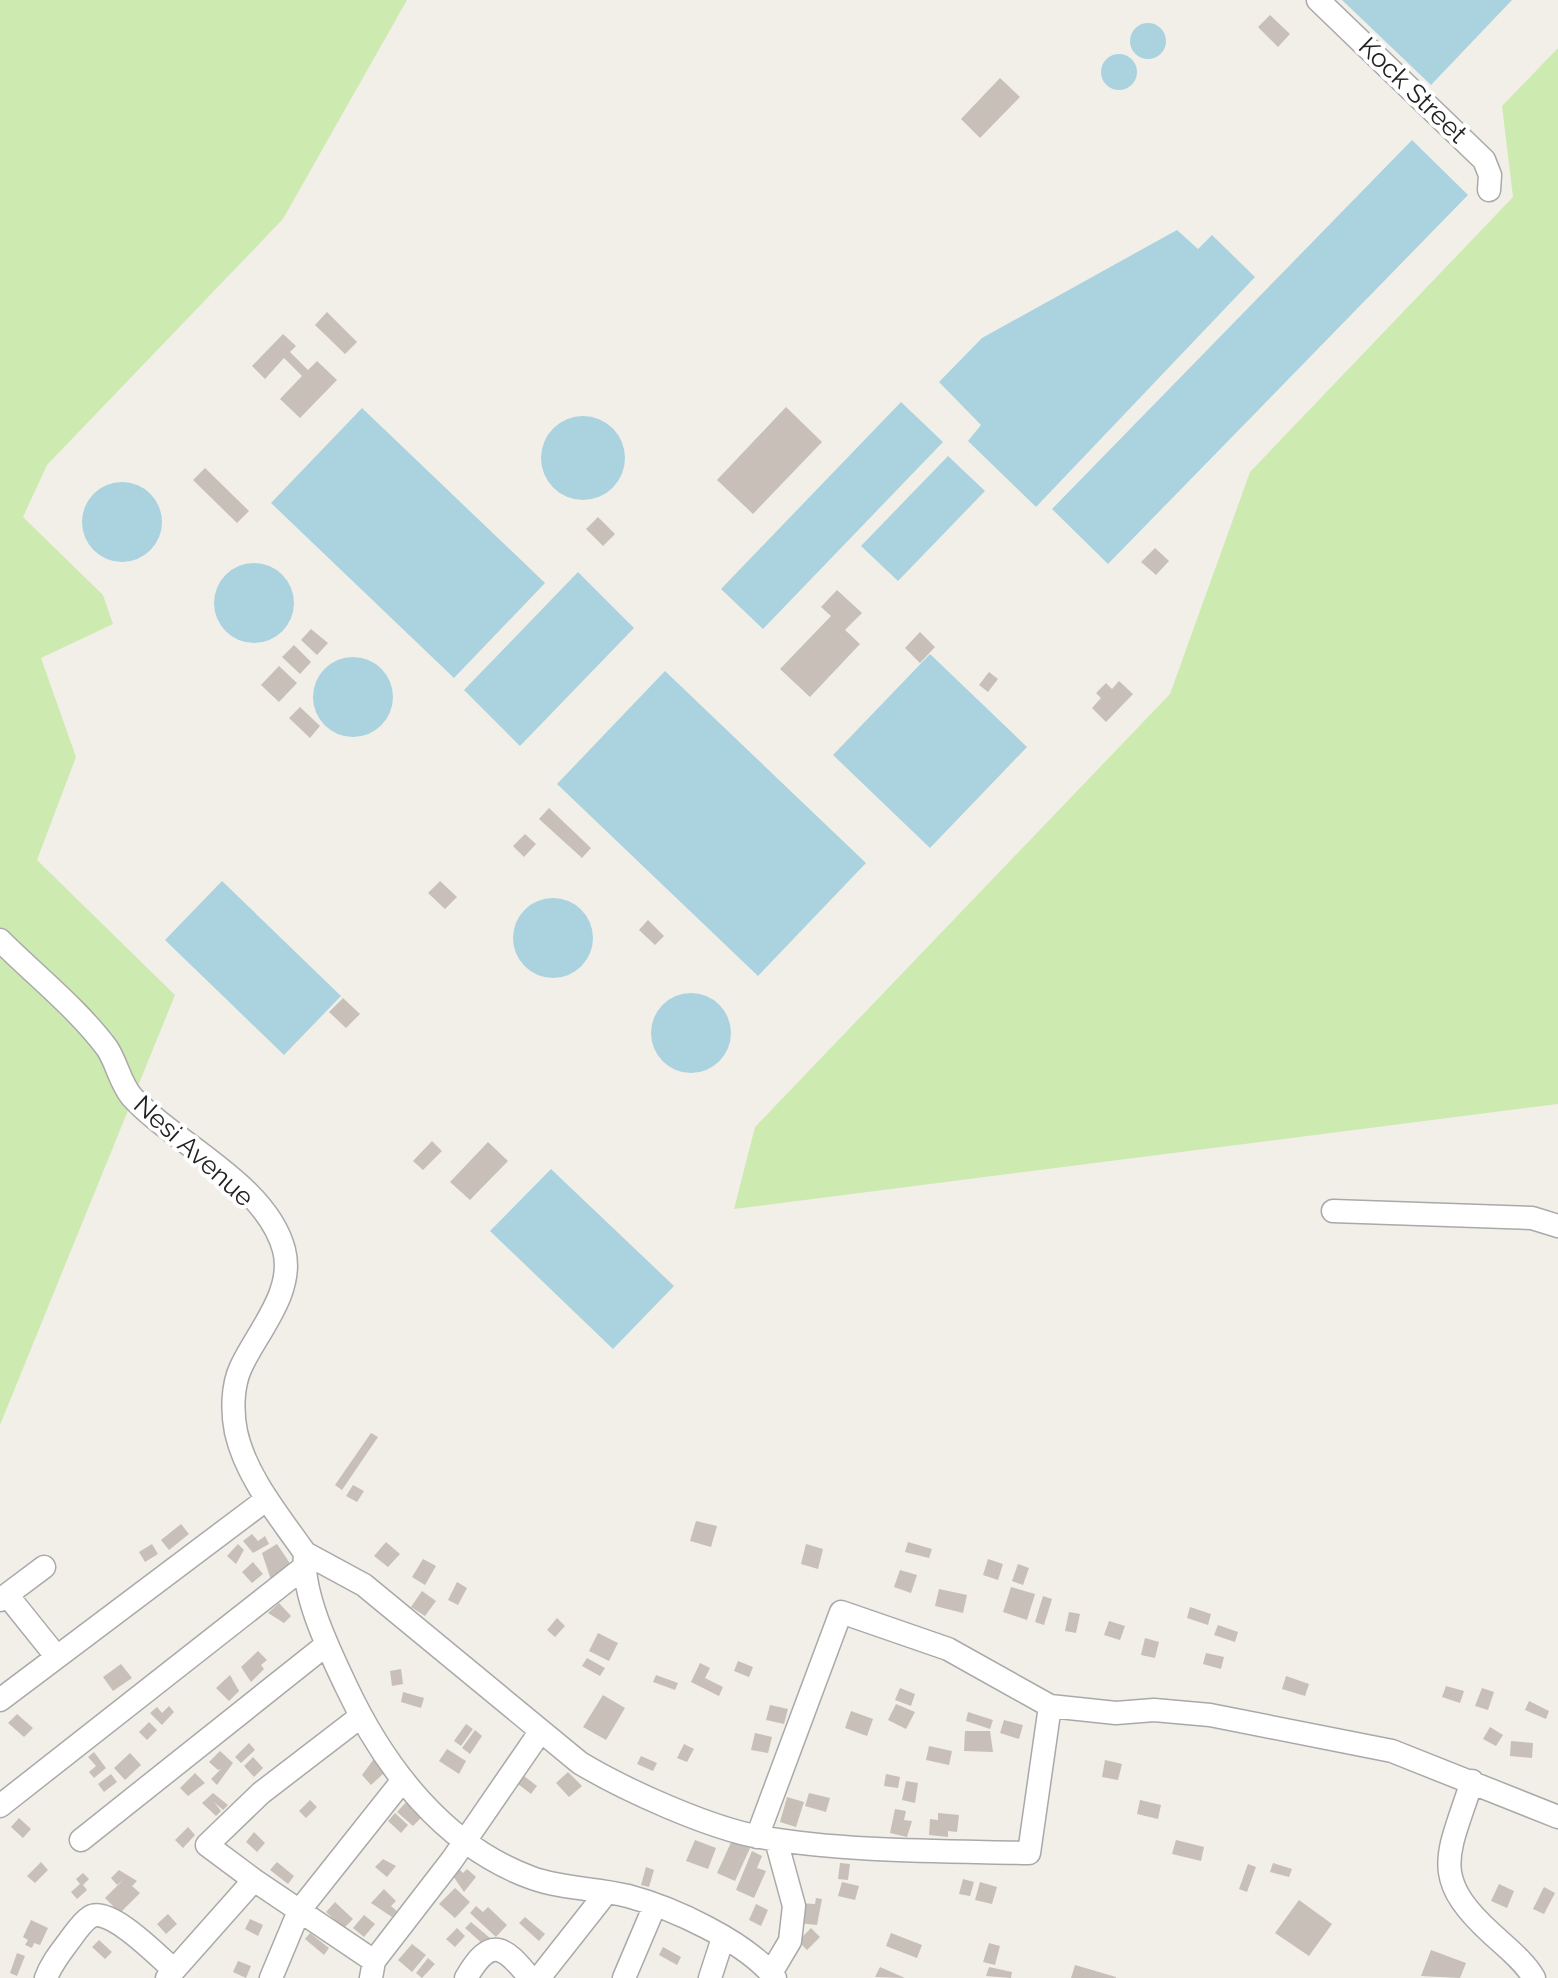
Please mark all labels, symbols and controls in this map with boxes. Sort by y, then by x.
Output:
street label: Kock Street [1353,31,1473,149]
street label: Nesi Avenue [128,1090,260,1212]

